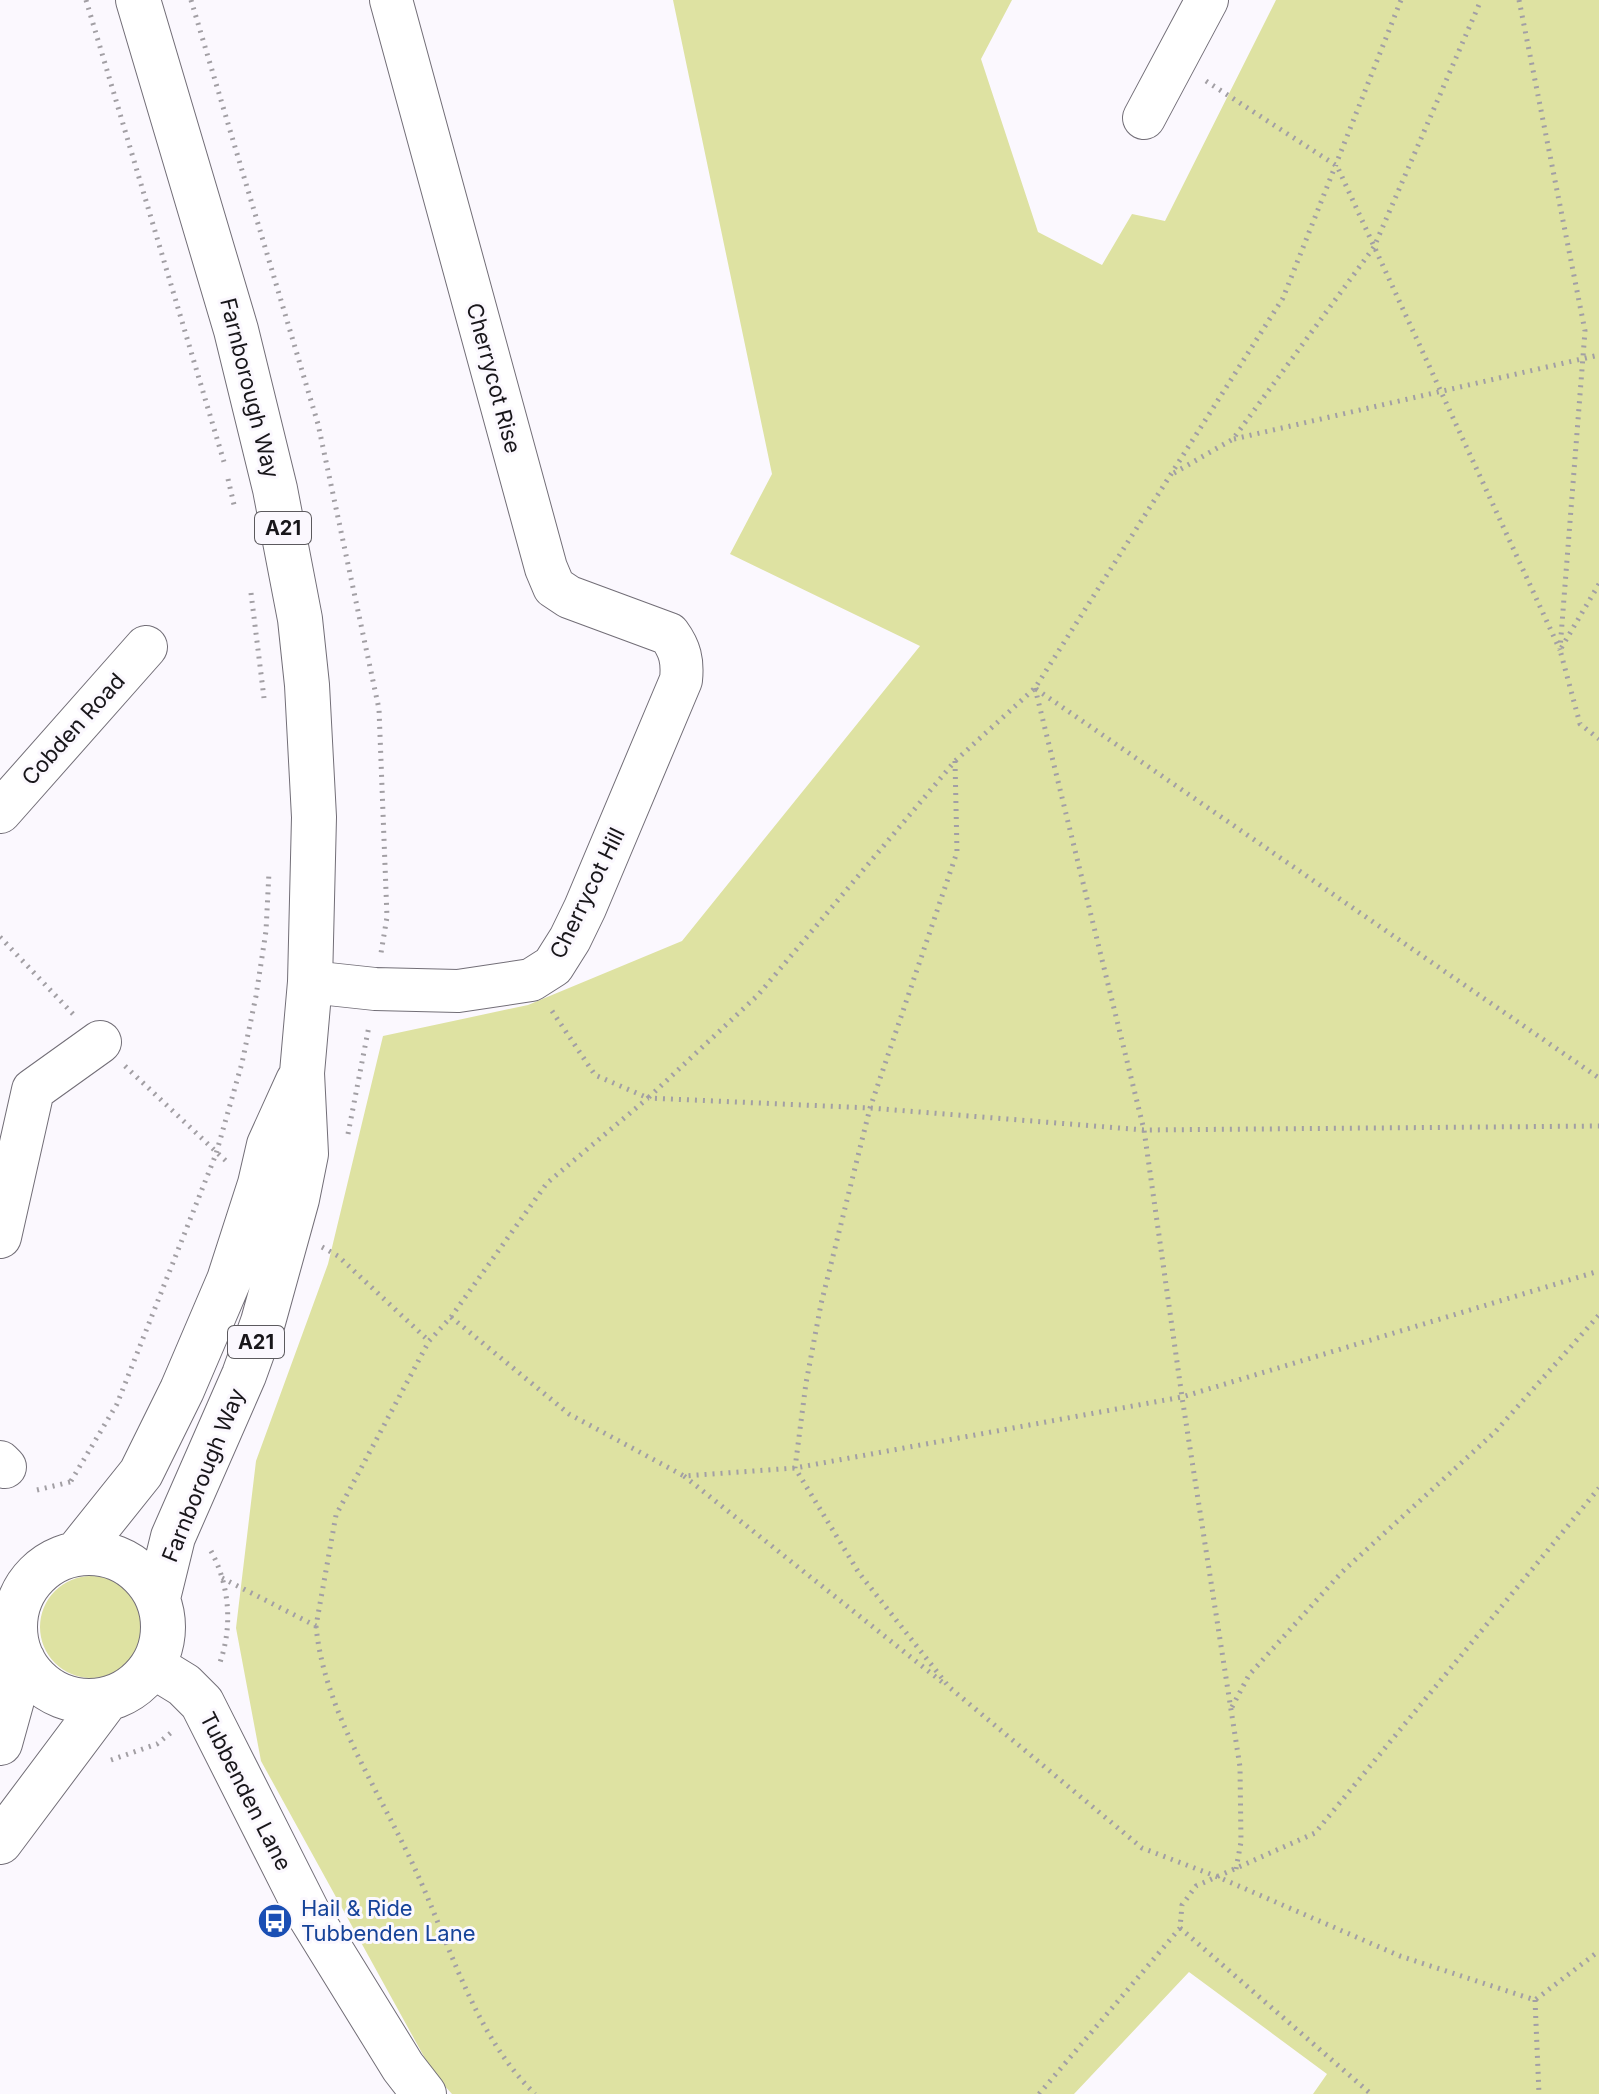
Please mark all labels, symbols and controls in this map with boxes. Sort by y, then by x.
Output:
street label: Farnborough Way [215,295,285,481]
street label: Cherrycot Rise [461,300,527,456]
road number: A21 [255,512,311,544]
street label: Cobden Road [16,668,130,790]
street label: Cherrycot Hill [544,823,630,963]
road number: A21 [228,1326,284,1358]
street label: Farnborough Way [156,1384,250,1566]
street label: Tubbenden Lane [195,1707,297,1875]
place label: Hail & Ride Tubbenden Lane [301,1895,475,1946]
bus stop icon: Hail & Ride Tubbenden Lane [256,1902,294,1940]

